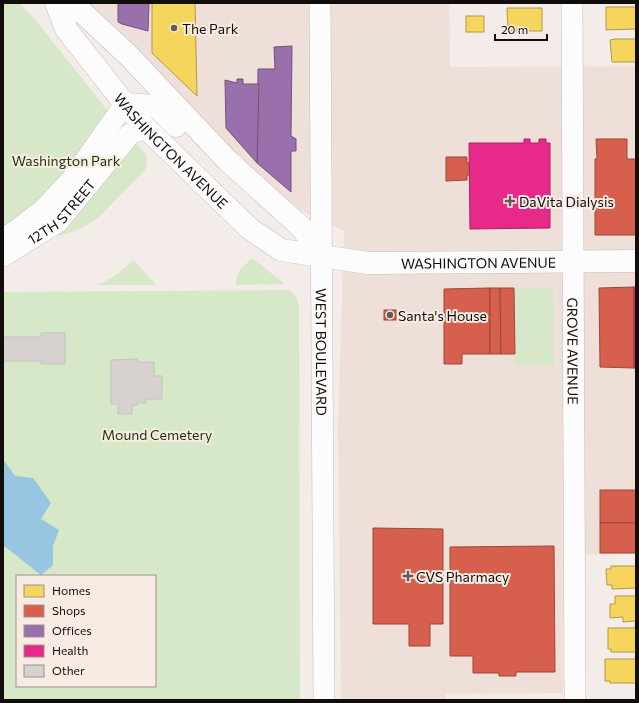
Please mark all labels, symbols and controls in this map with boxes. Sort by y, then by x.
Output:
scale bar [495,16,547,42]
place label: The Park [182,20,239,37]
text: 20 m [501,22,528,36]
marker: The Park [169,23,179,33]
street label: WASHINGTON AVENUE [111,89,232,212]
park label: Washington Park [12,152,121,169]
street label: 12TH STREET [24,175,98,247]
place label: DaVita Dialysis [519,193,614,210]
marker: DaVita Dialysis [504,195,516,207]
street label: WASHINGTON AVENUE [401,253,556,271]
street label: WEST BOULEVARD [313,288,331,416]
street label: GROVE AVENUE [565,298,582,404]
place label: Santa's House [398,307,487,324]
marker: Santa's House [385,310,395,320]
park label: Mound Cemetery [102,426,212,443]
place label: CVS Pharmacy [416,568,509,585]
marker: CVS Pharmacy [403,571,413,581]
legend [16,575,156,687]
text: Homes [52,583,90,597]
text: Shops [52,603,86,617]
text: Offices [52,623,92,637]
text: Health [52,643,88,657]
text: Other [52,663,85,677]

